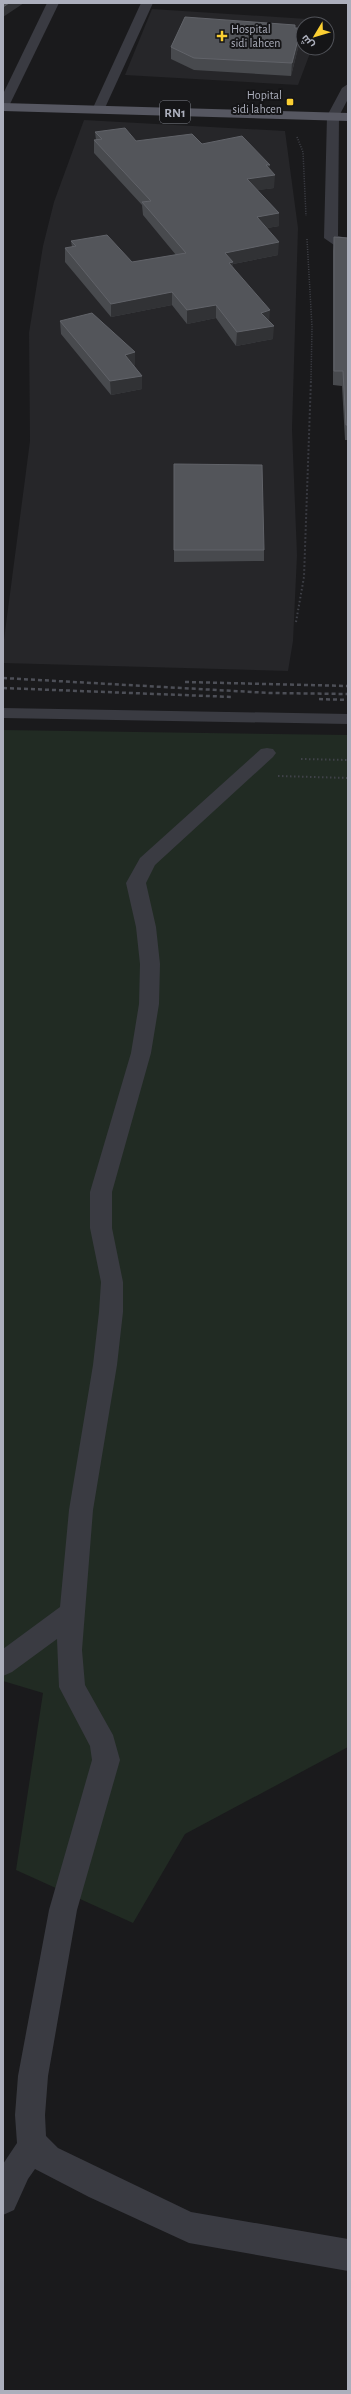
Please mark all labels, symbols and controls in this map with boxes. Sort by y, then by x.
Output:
north arrow [295,16,335,56]
place label: Hospital sidi lahcen [231,23,281,49]
marker: Hospital sidi lahcen [216,30,228,42]
text: ش [299,32,317,51]
place label: Hopital sidi lahcen [232,89,282,115]
marker: Hopital sidi lahcen [285,97,295,107]
road number: RN1 [160,101,190,123]

